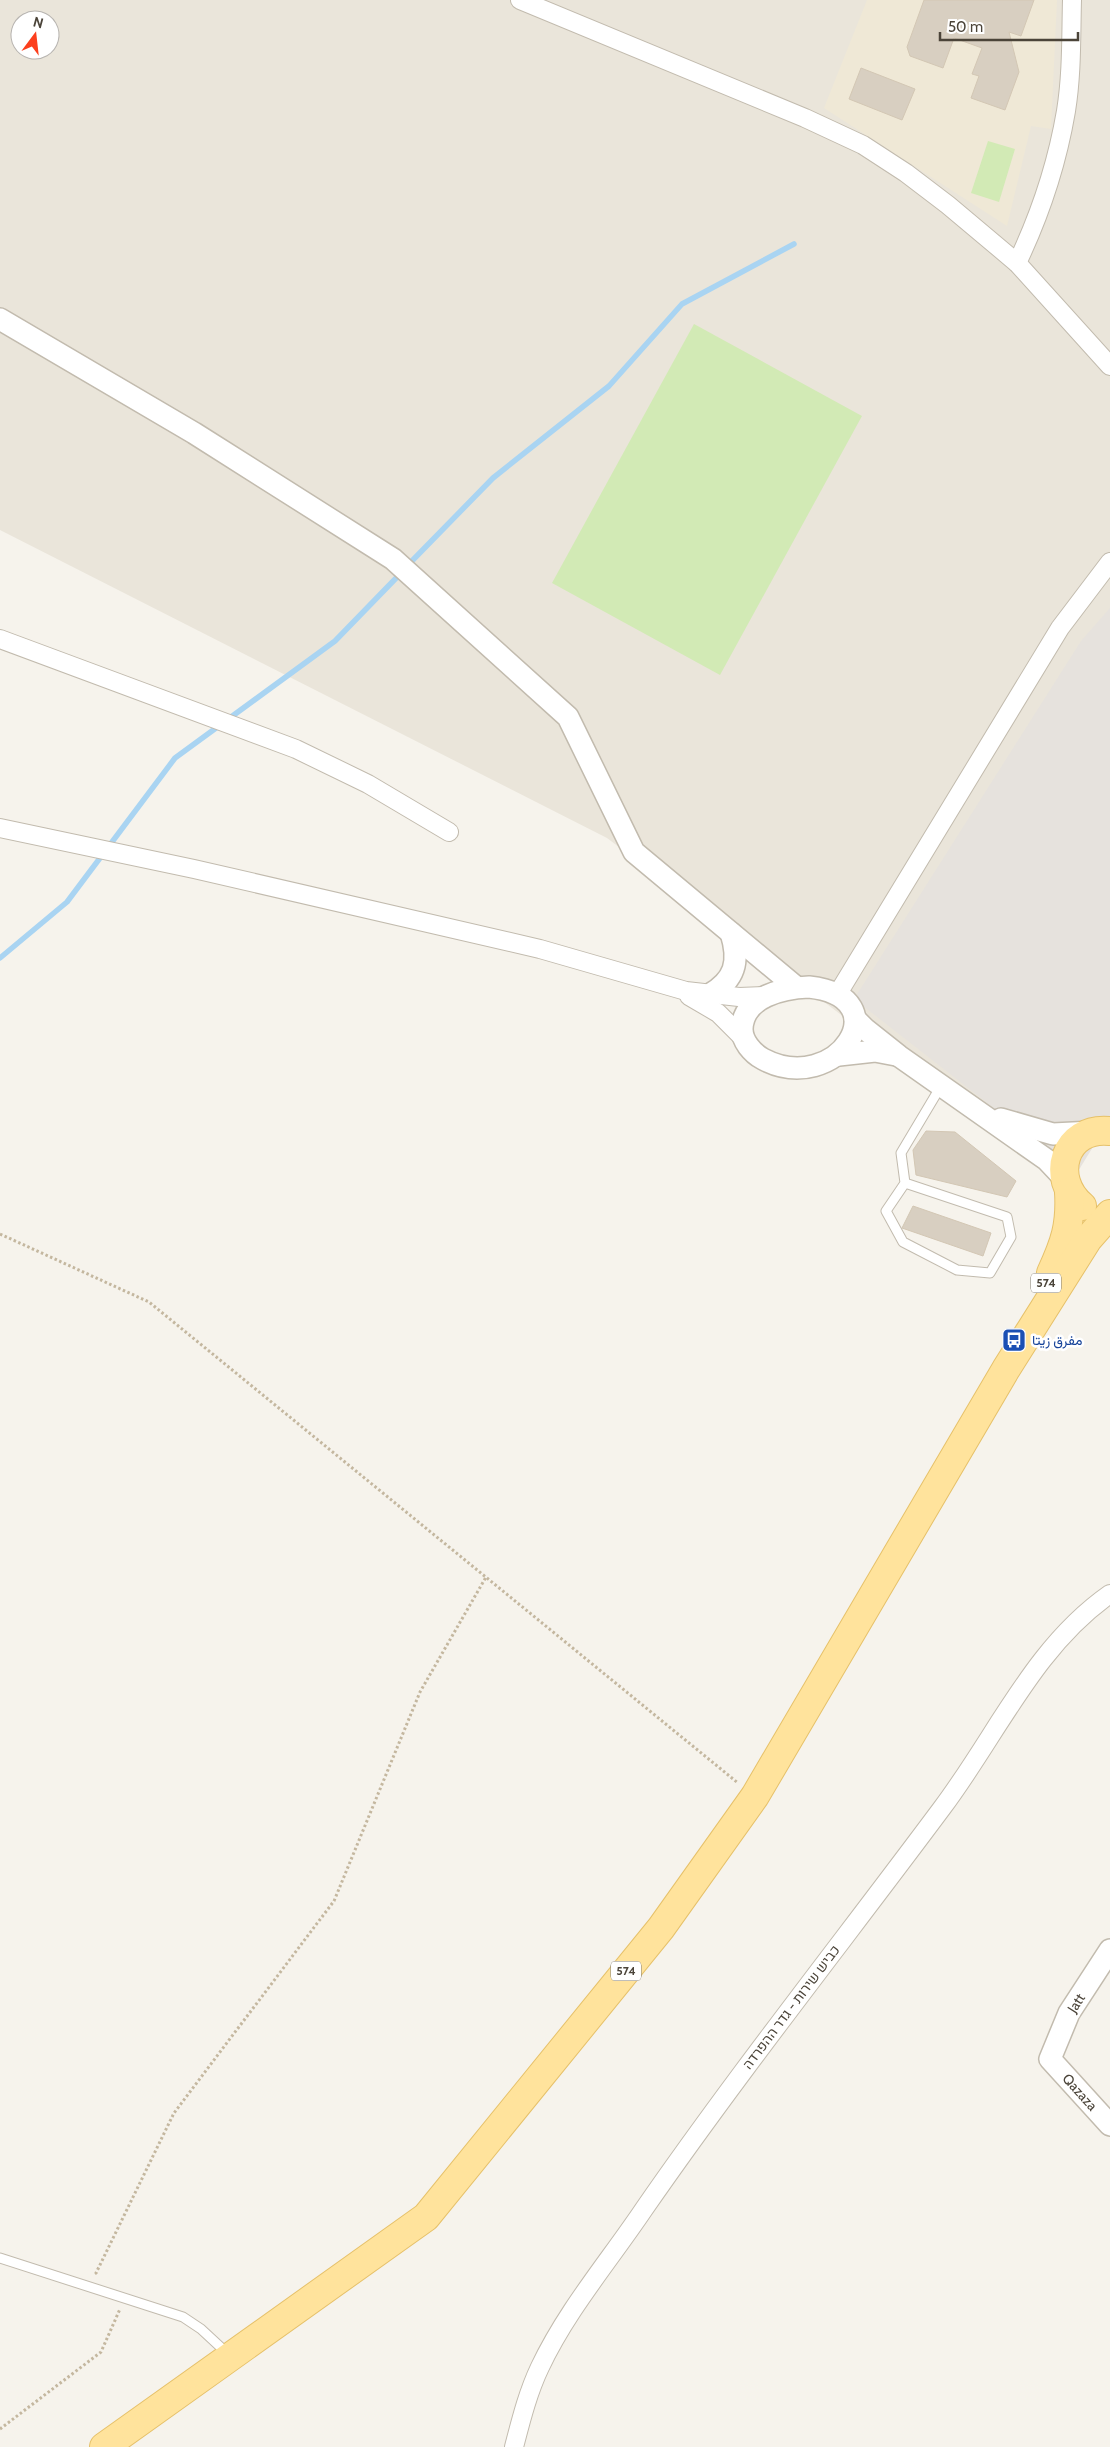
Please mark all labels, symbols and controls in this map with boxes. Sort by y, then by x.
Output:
north arrow [10,10,60,60]
scale bar [940,10,1078,42]
text: N [31,12,45,32]
text: 50 m [948,18,983,36]
road number: 574 [1031,1274,1061,1292]
bus stop icon: مفرق زيتا [1001,1327,1027,1353]
place label: مفرق زيتا [1032,1331,1082,1349]
street label: כביש שירות - גדר ההפרדה [738,1941,844,2073]
road number: 574 [611,1962,641,1980]
street label: Jatt [1063,1990,1089,2017]
street label: Qazaza [1059,2070,1102,2115]

